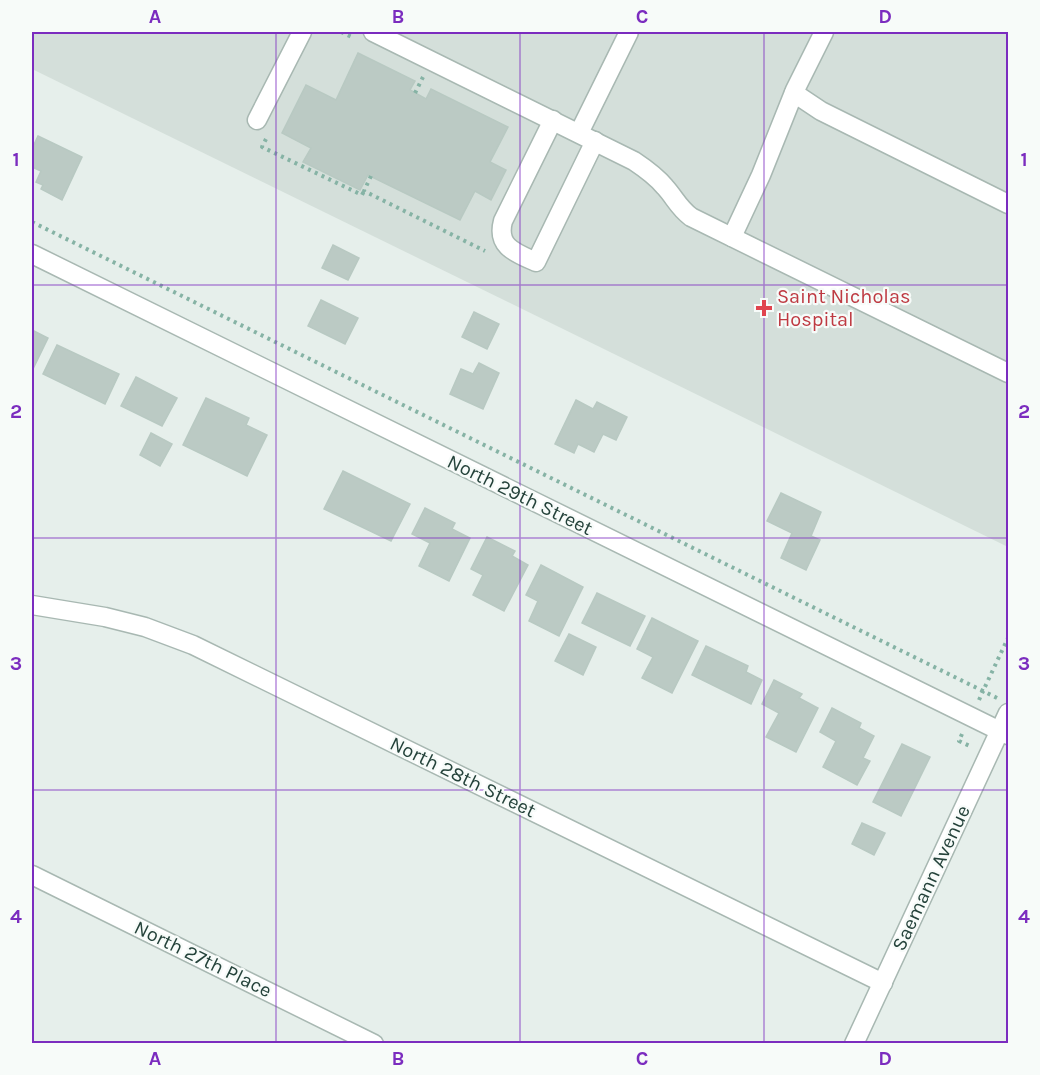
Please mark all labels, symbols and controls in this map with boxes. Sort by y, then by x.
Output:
text: A [149,5,162,28]
text: B [392,5,404,28]
text: C [636,5,648,28]
text: D [878,5,892,28]
text: 1 [12,148,20,171]
text: 1 [1020,148,1028,171]
place label: Saint Nicholas Hospital [777,285,910,331]
marker: Saint Nicholas Hospital [755,299,773,317]
text: 2 [10,400,22,423]
text: 2 [1018,400,1030,423]
street label: North 29th Street [444,450,597,540]
text: 3 [10,652,22,675]
text: 3 [1018,652,1030,675]
street label: North 28th Street [386,732,540,822]
street label: Saemann Avenue [887,802,975,954]
text: 4 [10,905,22,928]
text: 4 [1018,905,1030,928]
street label: North 27th Place [131,916,275,1002]
text: A [149,1047,162,1070]
text: B [392,1047,404,1070]
text: C [636,1047,648,1070]
text: D [878,1047,892,1070]

